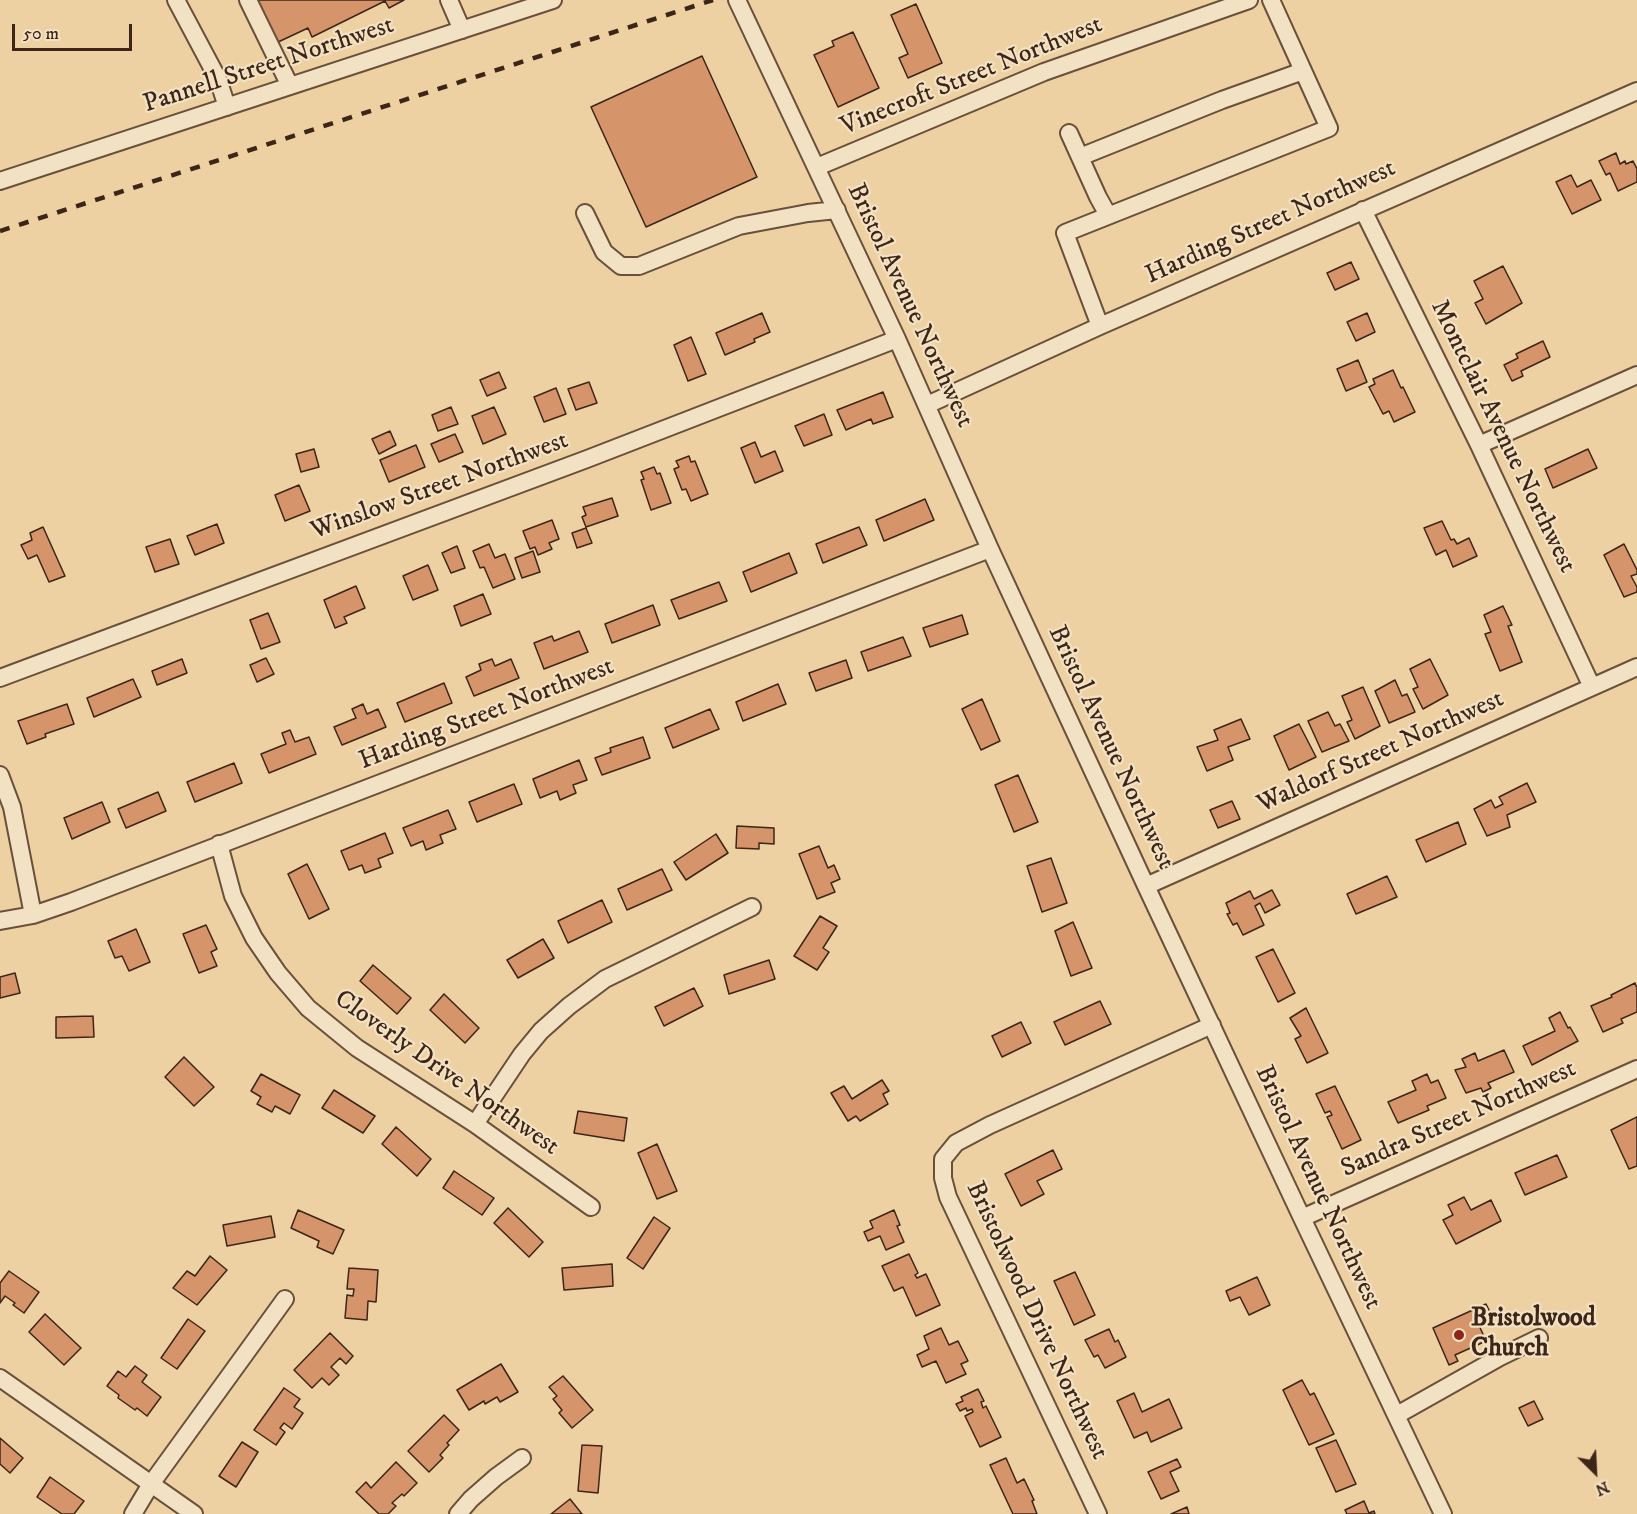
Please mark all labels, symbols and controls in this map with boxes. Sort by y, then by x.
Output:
street label: Vinecroft Street Northwest [837,10,1107,144]
street label: Pannell Street Northwest [140,11,398,121]
scale bar [15,12,135,50]
text: 50 m [23,23,59,45]
street label: Harding Street Northwest [1141,154,1401,292]
street label: Bristol Avenue Northwest [839,179,979,433]
street label: Montclair Avenue Northwest [1422,296,1582,578]
street label: Winslow Street Northwest [307,426,573,548]
street label: Bristol Avenue Northwest [1040,621,1180,875]
street label: Harding Street Northwest [355,652,619,778]
street label: Waldorf Street Northwest [1253,685,1509,821]
street label: Cloverly Drive Northwest [328,985,564,1163]
street label: Sandra Street Northwest [1337,1054,1581,1186]
street label: Bristol Avenue Northwest [1247,1061,1387,1315]
street label: Bristolwood Drive Northwest [958,1177,1114,1465]
place label: Bristolwood Church [1471,1304,1596,1366]
marker: Bristolwood Church [1452,1328,1466,1342]
north arrow [1565,1442,1625,1502]
text: N [1592,1477,1612,1500]

